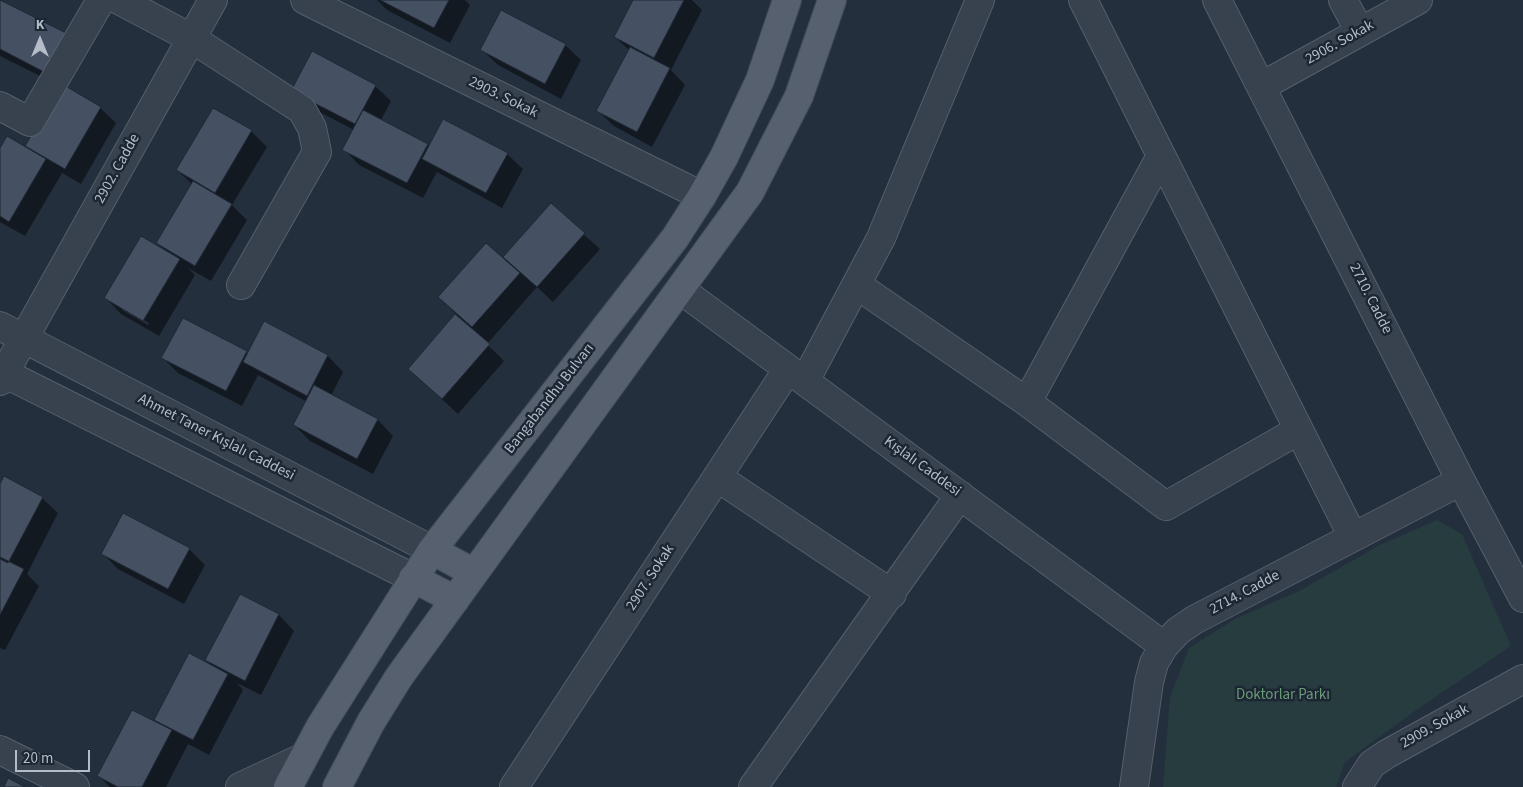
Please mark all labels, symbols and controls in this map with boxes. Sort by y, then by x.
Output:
north arrow [15,15,65,65]
text: K [36,15,44,35]
street label: 2906. Sokak [1303,17,1377,69]
street label: 2903. Sokak [465,73,541,123]
street label: 2902. Cadde [92,131,144,207]
street label: 2710. Cadde [1345,261,1395,337]
street label: Bangabandhu Bulvarı [501,340,599,458]
street label: Ahmet Taner Kışlalı Caddesi [135,391,297,485]
street label: Kışlalı Caddesi [880,433,964,501]
street label: 2907. Sokak [623,542,679,614]
street label: 2714. Cadde [1207,567,1283,619]
park label: Doktorlar Parkı [1236,687,1330,705]
street label: 2909. Sokak [1398,701,1472,753]
scale bar [18,740,92,772]
text: 20 m [23,748,53,769]

